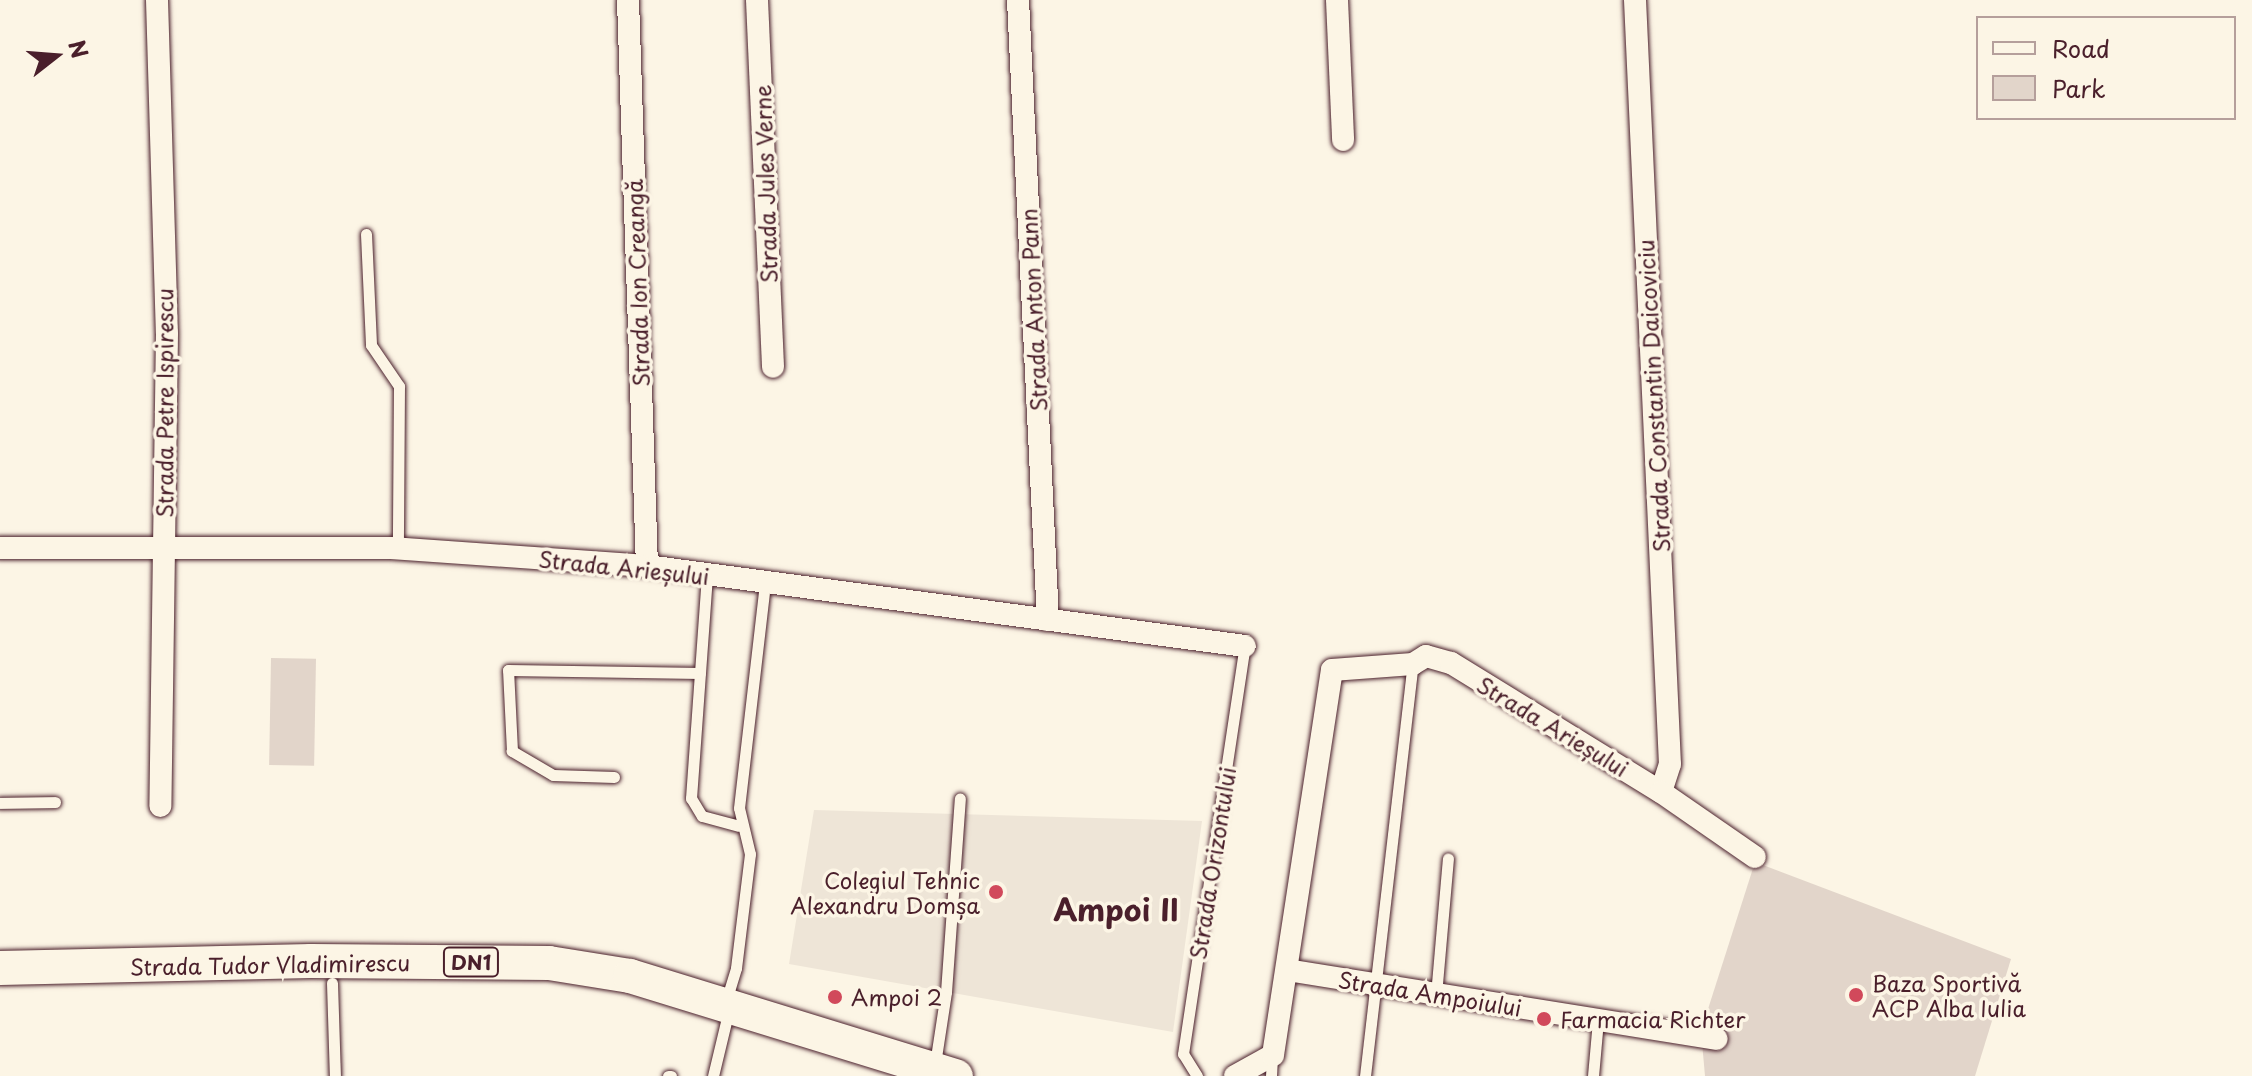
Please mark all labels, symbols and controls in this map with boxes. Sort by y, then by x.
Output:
north arrow [16,16,96,96]
legend [1976,16,2236,120]
text: Road [2052,30,2110,66]
text: N [61,36,98,62]
text: Park [2052,70,2106,106]
street label: Strada Jules Verne [748,83,782,285]
street label: Strada Ion Creangă [620,178,654,388]
street label: Strada Anton Pann [1014,207,1052,413]
street label: Strada Constantin Daicoviciu [1632,239,1674,553]
street label: Strada Petre Ispirescu [151,287,177,519]
street label: Strada Arieșului [537,545,711,589]
street label: Strada Arieșului [1472,670,1634,782]
street label: Strada Orizontului [1184,764,1240,962]
place label: Colegiul Tehnic Alexandru Domșa [790,866,980,918]
marker: Colegiul Tehnic Alexandru Domșa [987,883,1005,901]
district label: Ampoi II [1053,891,1179,927]
road number: DN1 [441,946,501,978]
street label: Strada Tudor Vladimirescu [130,948,410,980]
street label: Strada Ampoiului [1336,965,1524,1021]
place label: Baza Sportivă ACP Alba Iulia [1872,969,2028,1020]
place label: Ampoi 2 [851,984,943,1010]
marker: Baza Sportivă ACP Alba Iulia [1847,986,1865,1004]
marker: Ampoi 2 [826,988,844,1006]
place label: Farmacia Richter [1560,1006,1745,1032]
marker: Farmacia Richter [1535,1010,1553,1028]

